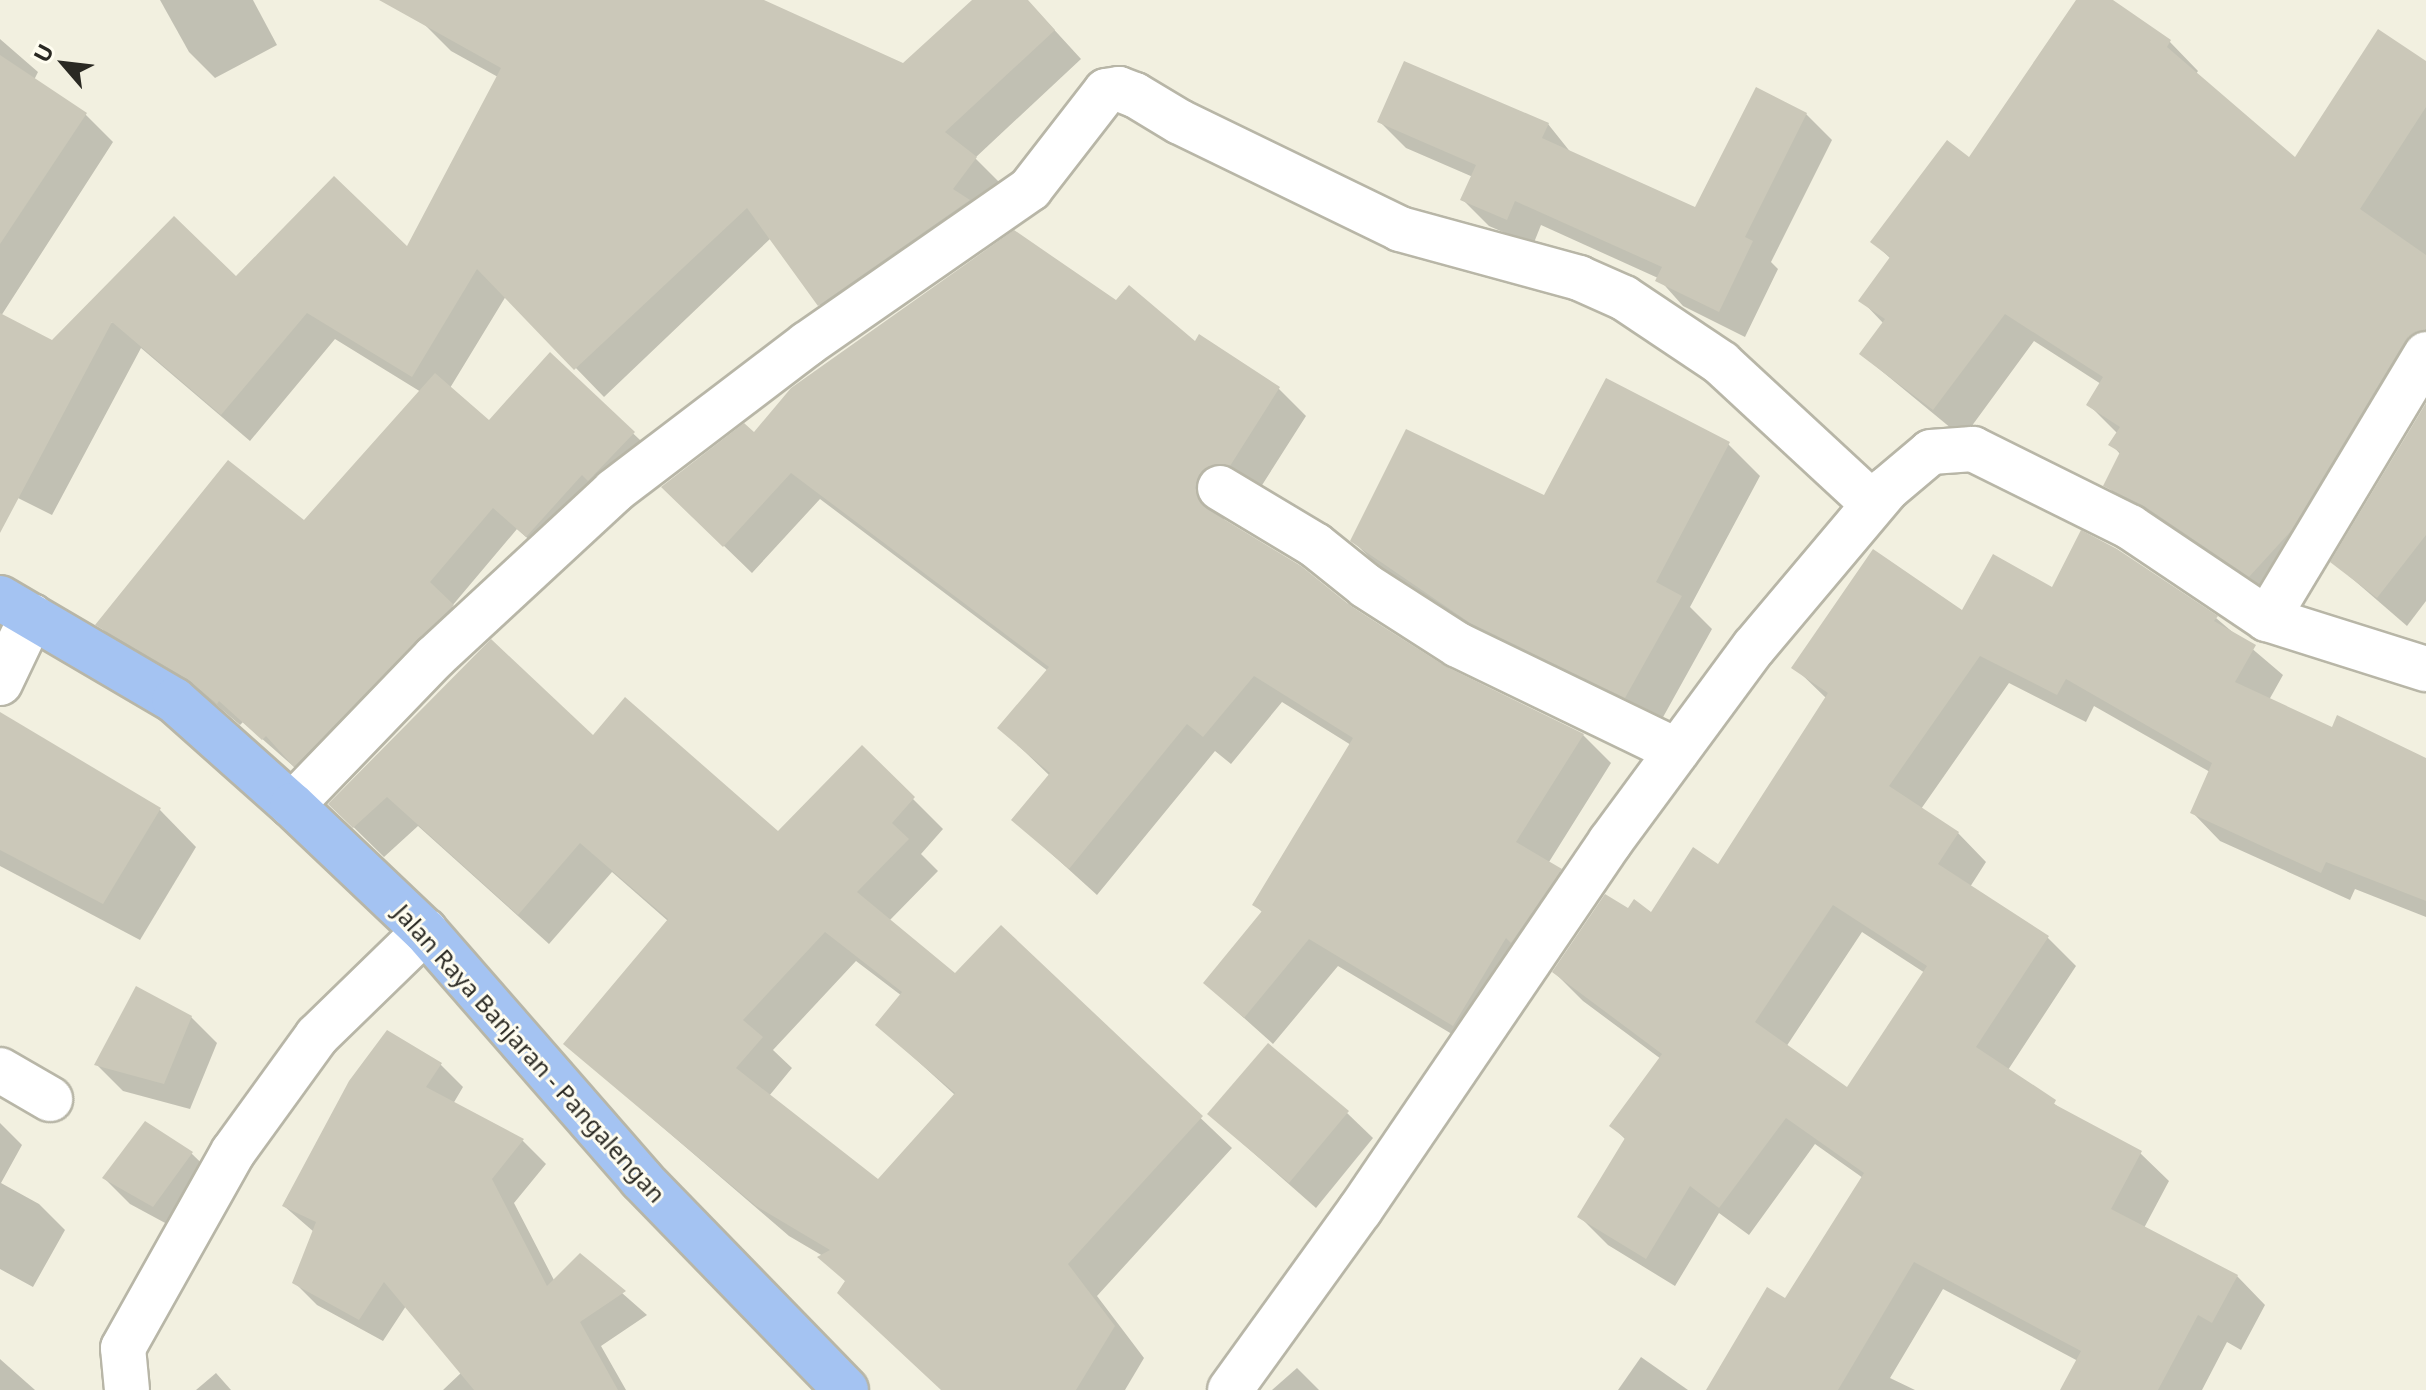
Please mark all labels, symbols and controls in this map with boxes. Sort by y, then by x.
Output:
north arrow [24,24,104,104]
text: U [26,38,60,67]
street label: Jalan Raya Banjaran - Pangalengan [388,898,672,1208]

